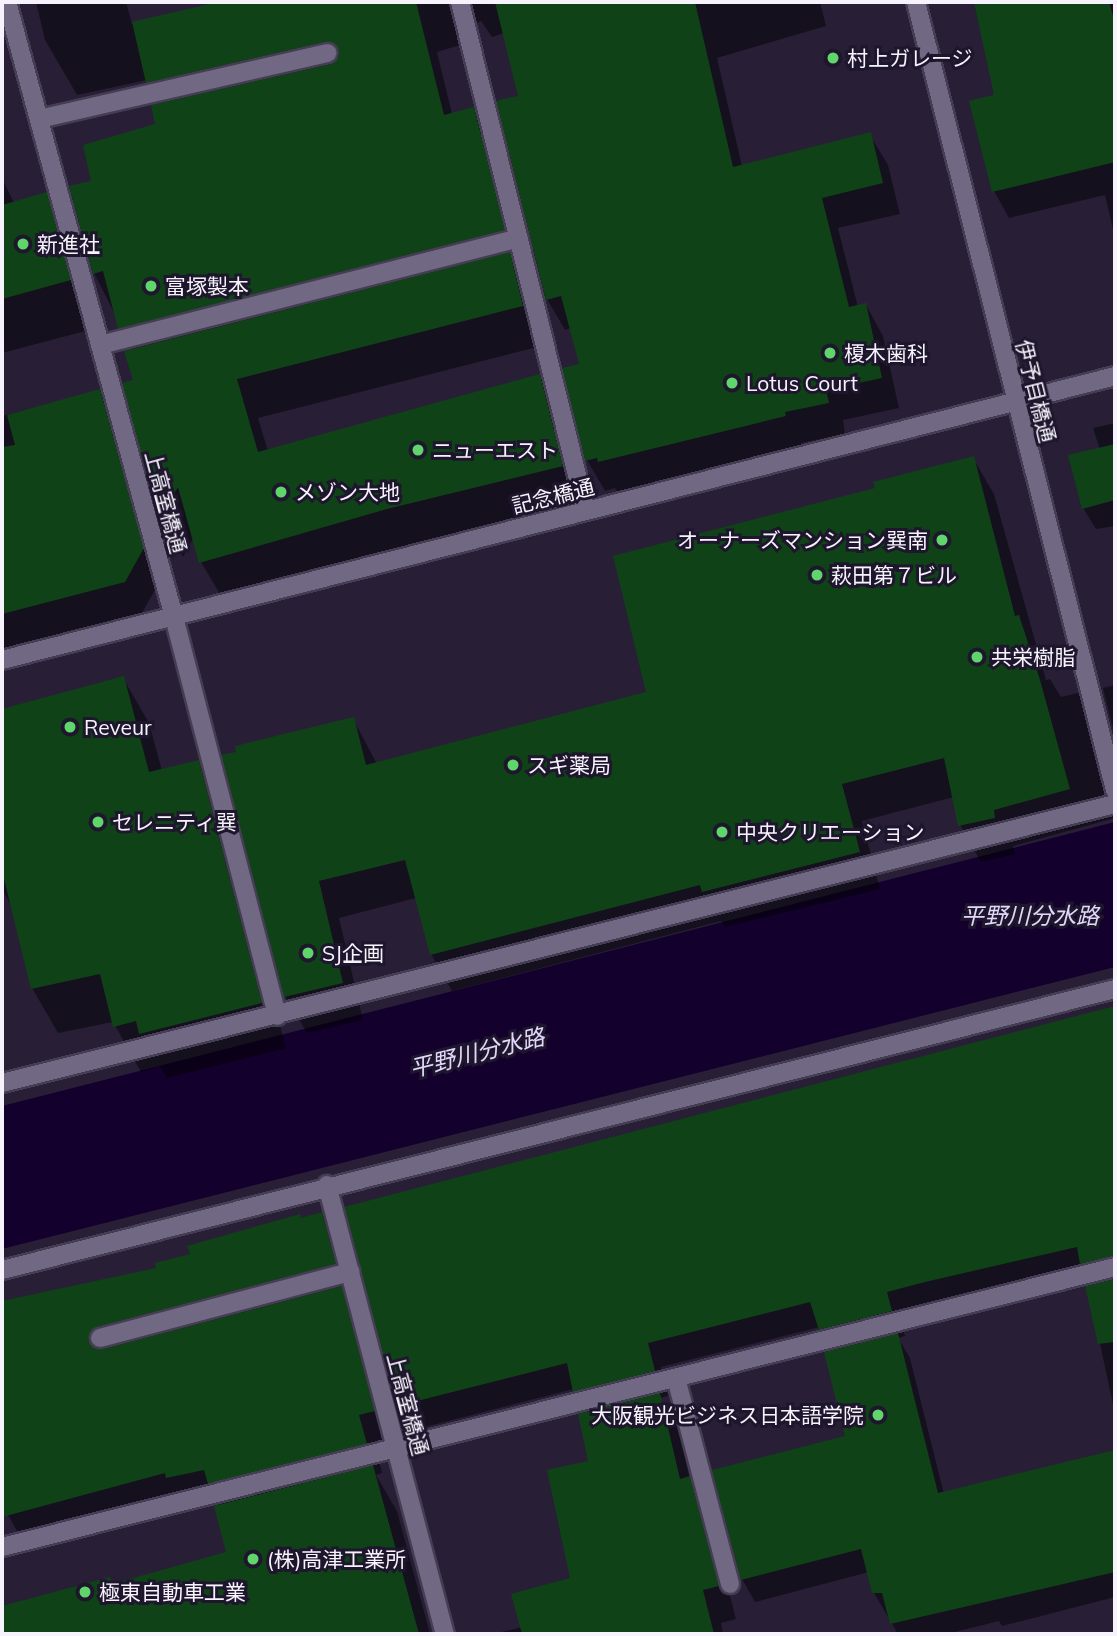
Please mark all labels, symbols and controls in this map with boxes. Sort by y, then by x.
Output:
place label: 村上ガレージ [847,45,973,71]
marker: 村上ガレージ [825,50,841,66]
place label: 新進社 [37,231,100,257]
marker: 新進社 [15,236,31,252]
place label: 富塚製本 [165,273,249,299]
marker: 富塚製本 [143,278,159,294]
street label: 伊予目橋通 [1011,337,1061,445]
place label: 榎木歯科 [844,340,928,366]
marker: 榎木歯科 [822,345,838,361]
place label: Lotus Court [746,370,858,396]
marker: Lotus Court [724,375,740,391]
place label: ニューエスト [432,437,558,463]
marker: ニューエスト [410,442,426,458]
street label: 上高室橋通 [140,448,192,556]
street label: 記念橋通 [509,474,597,518]
place label: メゾン大地 [295,479,400,505]
marker: メゾン大地 [273,484,289,500]
place label: オーナーズマンション巽南 [676,527,928,553]
marker: オーナーズマンション巽南 [934,532,950,548]
place label: 萩田第７ビル [831,562,957,588]
marker: 萩田第７ビル [809,567,825,583]
place label: 共栄樹脂 [991,644,1075,670]
marker: 共栄樹脂 [969,649,985,665]
place label: Reveur [84,714,152,740]
marker: Reveur [62,719,78,735]
place label: スギ薬局 [527,752,611,778]
marker: スギ薬局 [505,757,521,773]
place label: セレニティ巽 [112,809,238,835]
marker: セレニティ巽 [90,814,106,830]
place label: 中央クリエーション [736,819,925,845]
marker: 中央クリエーション [714,824,730,840]
water label: 平野川分水路 [961,902,1099,930]
place label: SJ企画 [322,940,384,966]
marker: SJ企画 [300,945,316,961]
water label: 平野川分水路 [407,1023,547,1083]
street label: 上高室橋通 [382,1350,434,1458]
place label: 大阪観光ビジネス日本語学院 [591,1402,864,1428]
marker: 大阪観光ビジネス日本語学院 [870,1407,886,1423]
place label: (株)高津工業所 [267,1546,406,1572]
marker: (株)高津工業所 [245,1551,261,1567]
place label: 極東自動車工業 [99,1579,246,1605]
marker: 極東自動車工業 [77,1584,93,1600]

